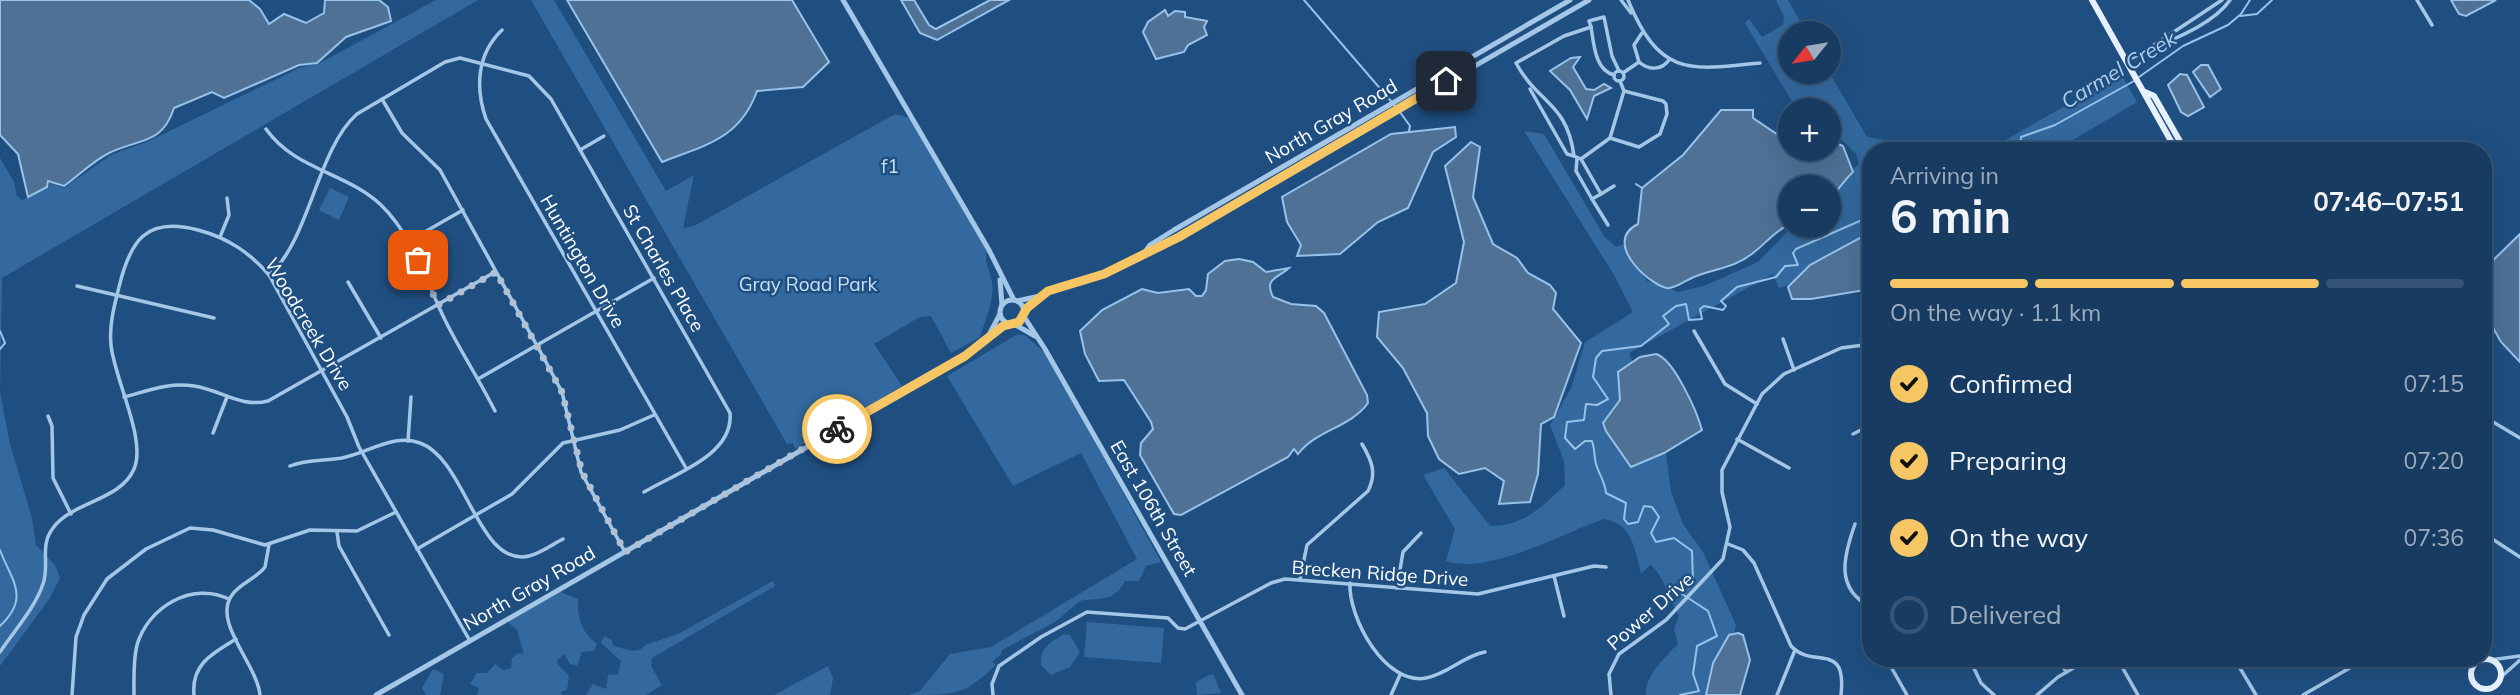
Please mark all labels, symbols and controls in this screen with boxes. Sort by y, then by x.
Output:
north arrow [1778,21,1841,84]
map controls [1778,21,1841,238]
water label: Carmel Creek [2056,24,2182,114]
pin [1416,51,1476,111]
icon: home [1427,62,1465,100]
street label: North Gray Road [1261,73,1401,169]
button: + [1778,98,1841,161]
park label: f1 [881,154,899,178]
text: Arriving in [1890,161,1999,190]
button: − [1778,175,1841,238]
text: 07:46–07:51 [2313,185,2464,218]
text: 6 min [1890,187,2011,245]
street label: Huntington Drive [535,190,631,332]
street label: St Charles Place [618,200,710,336]
pin [388,230,448,290]
icon: bag [399,241,437,279]
street label: Woodcreek Drive [260,253,358,395]
park label: Gray Road Park [739,272,878,296]
text: On the way · 1.1 km [1890,298,2101,327]
icon: check [1890,365,1928,403]
text: Confirmed [1949,367,2073,400]
text: 07:15 [2404,369,2464,398]
courier [802,394,872,464]
icon: bike [818,410,856,448]
street label: East 106th Street [1105,436,1203,580]
icon: check [1890,442,1928,480]
text: Preparing [1949,444,2067,477]
text: 07:20 [2404,446,2464,475]
icon: check [1890,519,1928,557]
text: On the way [1949,521,2088,554]
text: 07:36 [2404,523,2464,552]
street label: North Gray Road [459,540,599,636]
street label: Brecken Ridge Drive [1291,555,1469,591]
street label: Power Drive [1602,567,1698,655]
text: Delivered [1949,598,2062,631]

